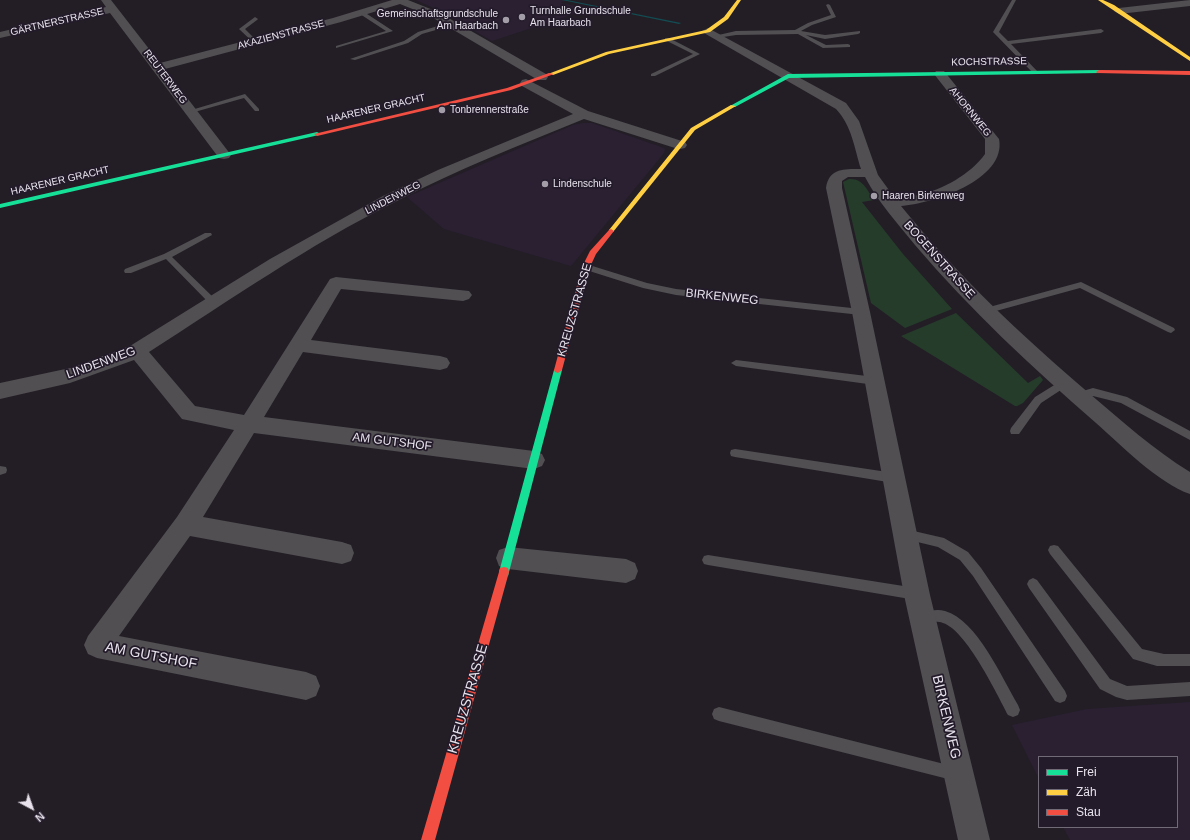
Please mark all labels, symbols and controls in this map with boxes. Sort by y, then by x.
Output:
street label: GÄRTNERSTRASSE [9,5,105,39]
place label: Turnhalle Grundschule Am Haarbach [530,5,631,28]
place label: Gemeinschaftsgrundschule Am Haarbach [377,8,498,32]
marker: Turnhalle Grundschule Am Haarbach [517,12,527,22]
marker: Gemeinschaftsgrundschule Am Haarbach [501,15,511,25]
street label: AKAZIENSTRASSE [236,18,326,52]
street label: REUTERWEG [141,48,189,106]
street label: KOCHSTRASSE [951,55,1027,69]
street label: AHORNWEG [946,85,994,139]
street label: HAARENER GRACHT [326,92,426,126]
place label: Tonbrennerstraße [450,104,529,116]
marker: Tonbrennerstraße [437,105,447,115]
street label: HAARENER GRACHT [10,164,110,198]
place label: Lindenschule [553,178,612,190]
street label: LINDENWEG [363,179,423,217]
marker: Lindenschule [540,179,550,189]
place label: Haaren Birkenweg [882,190,964,202]
marker: Haaren Birkenweg [869,191,879,201]
street label: BOGENSTRASSE [900,218,978,302]
street label: KREUZSTRASSE [555,262,595,358]
street label: BIRKENWEG [685,286,759,308]
street label: LINDENWEG [64,344,138,382]
street label: AM GUTSHOF [351,430,433,454]
street label: AM GUTSHOF [104,639,198,673]
street label: KREUZSTRASSE [444,642,492,756]
street label: BIRKENWEG [928,673,964,761]
legend [1038,756,1178,828]
text: Frei [1076,765,1097,779]
text: Zäh [1076,785,1097,799]
north arrow [12,788,52,828]
text: Stau [1076,805,1101,819]
text: N [33,810,47,824]

